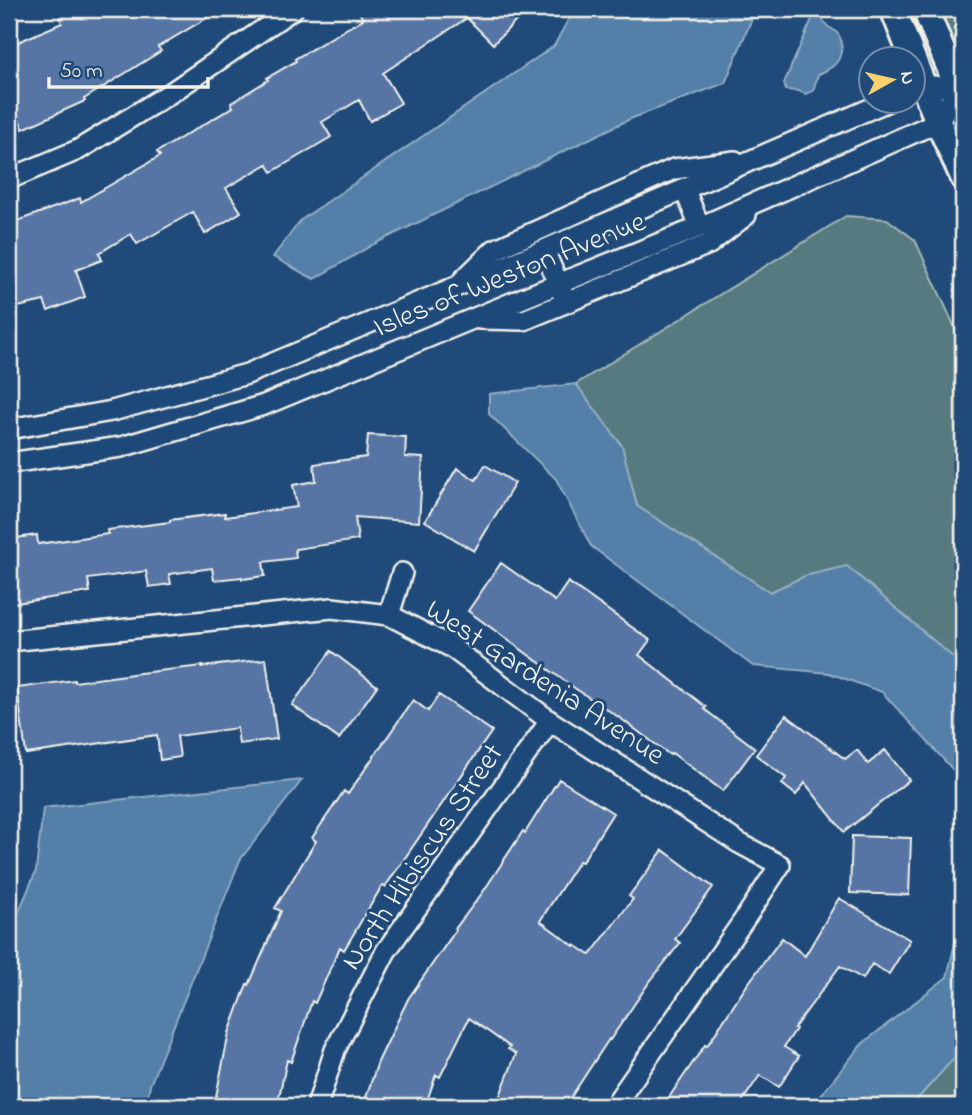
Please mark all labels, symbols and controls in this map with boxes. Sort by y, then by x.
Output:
scale bar [49,46,208,90]
north arrow [856,46,926,116]
text: 50 m [60,57,103,87]
text: N [892,70,921,86]
street label: Isles of Weston Avenue [367,201,653,351]
street label: West Gardenia Avenue [416,589,673,778]
street label: North Hibiscus Street [331,735,516,980]

